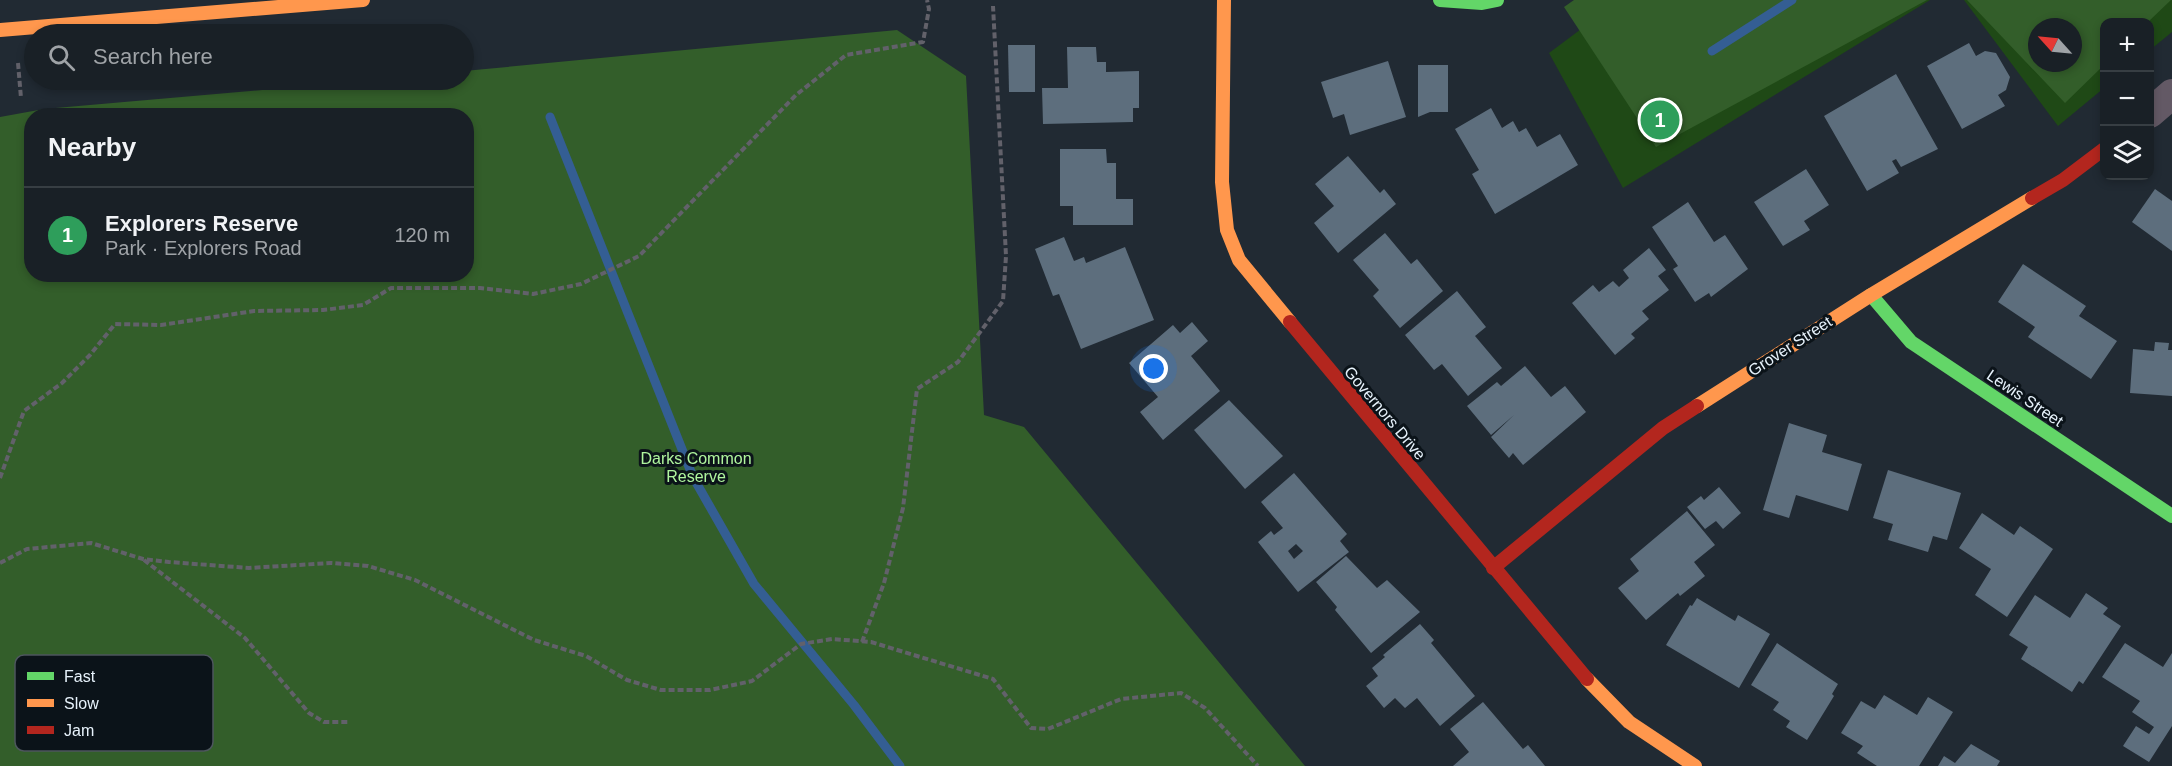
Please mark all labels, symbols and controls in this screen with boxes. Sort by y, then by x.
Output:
north arrow [2028,18,2082,72]
map controls [2100,18,2154,180]
button: + [2100,18,2154,72]
search box [24,24,474,90]
icon: search [45,41,78,74]
text: Search here [93,44,213,69]
button: − [2100,72,2154,126]
pin: 1 [1640,98,1680,142]
button: layers [2100,126,2154,180]
text: Nearby [48,132,136,162]
text: Explorers Reserve [105,211,298,236]
text: 1 [62,224,73,246]
text: 120 m [394,224,450,246]
text: Park · Explorers Road [105,237,302,259]
street label: Grover Street [1745,312,1835,379]
your location [1139,354,1168,383]
street label: Governors Drive [1341,363,1429,463]
street label: Lewis Street [1984,366,2067,430]
park label: Darks Common Reserve [640,450,752,485]
legend [15,655,213,751]
text: Fast [64,668,96,685]
text: Slow [64,695,99,712]
text: Jam [64,722,94,739]

